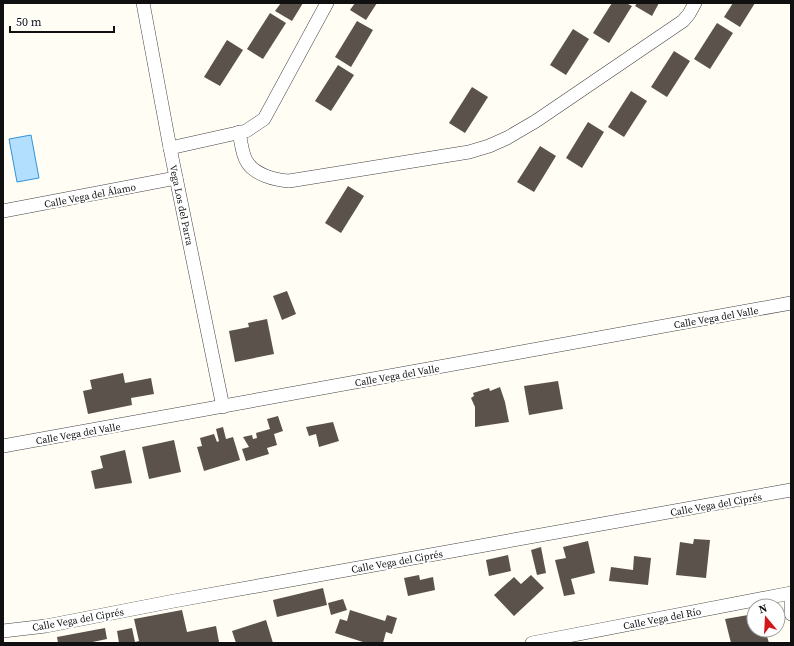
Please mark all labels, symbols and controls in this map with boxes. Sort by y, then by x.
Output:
scale bar [10,8,114,34]
text: 50 m [16,14,42,30]
street label: Vega Los del Parra [167,164,197,247]
street label: Calle Vega del Álamo [43,180,138,211]
street label: Calle Vega del Valle [673,304,759,331]
street label: Calle Vega del Valle [354,362,440,389]
street label: Calle Vega del Valle [35,420,121,447]
street label: Calle Vega del Ciprés [669,490,763,519]
street label: Calle Vega del Ciprés [350,547,444,576]
north arrow [746,598,786,638]
text: N [757,601,769,617]
street label: Calle Vega del Río [622,604,703,632]
street label: Calle Vega del Ciprés [31,605,125,634]

